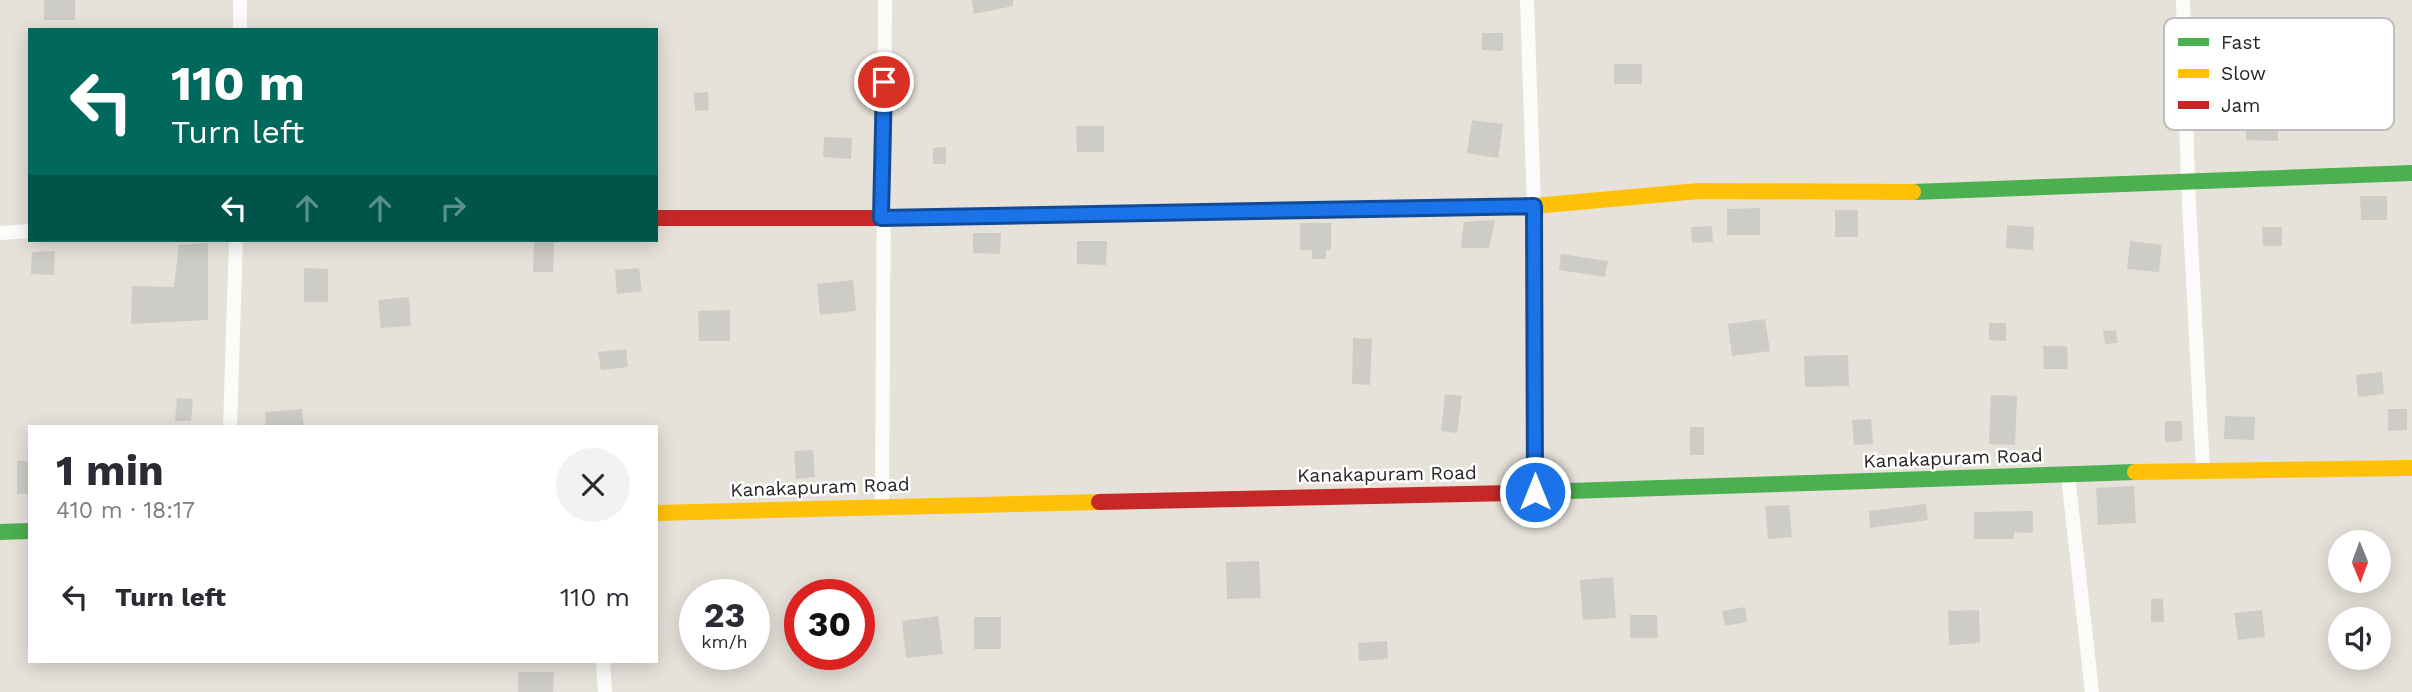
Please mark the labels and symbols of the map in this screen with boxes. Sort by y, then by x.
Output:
legend [2164,18,2394,130]
text: Fast [2221,31,2260,54]
pin [854,52,914,112]
text: Slow [2221,62,2266,85]
text: Jam [2221,94,2260,117]
street label: Kanakapuram Road [1863,443,2043,473]
position arrow [1498,455,1572,529]
street label: Kanakapuram Road [1297,461,1477,487]
street label: Kanakapuram Road [730,472,910,502]
north arrow [2328,530,2390,593]
speed limit sign: 30 [784,579,875,670]

